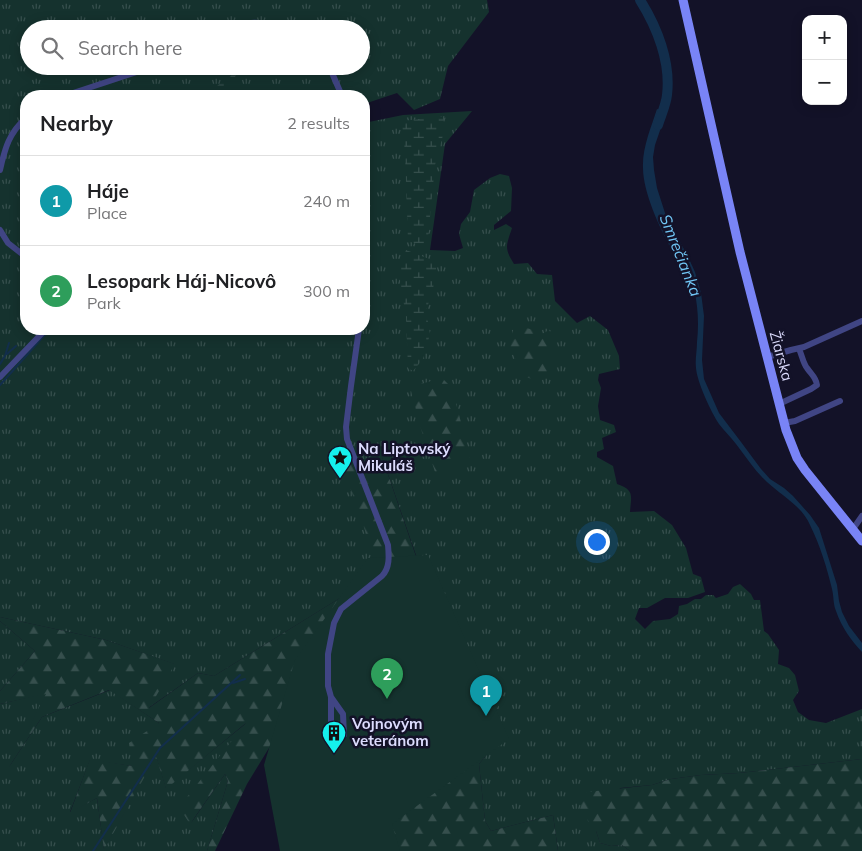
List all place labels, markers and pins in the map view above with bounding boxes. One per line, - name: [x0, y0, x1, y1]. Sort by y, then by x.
- place label: Na Liptovský Mikuláš: [358, 439, 451, 475]
- place icon: Na Liptovský Mikuláš: [327, 445, 353, 479]
- pin: 2: [371, 658, 403, 699]
- pin: 1: [470, 675, 502, 716]
- place label: Vojnovým veteránom: [351, 714, 429, 750]
- building icon: Vojnovým veteránom: [321, 720, 347, 754]

